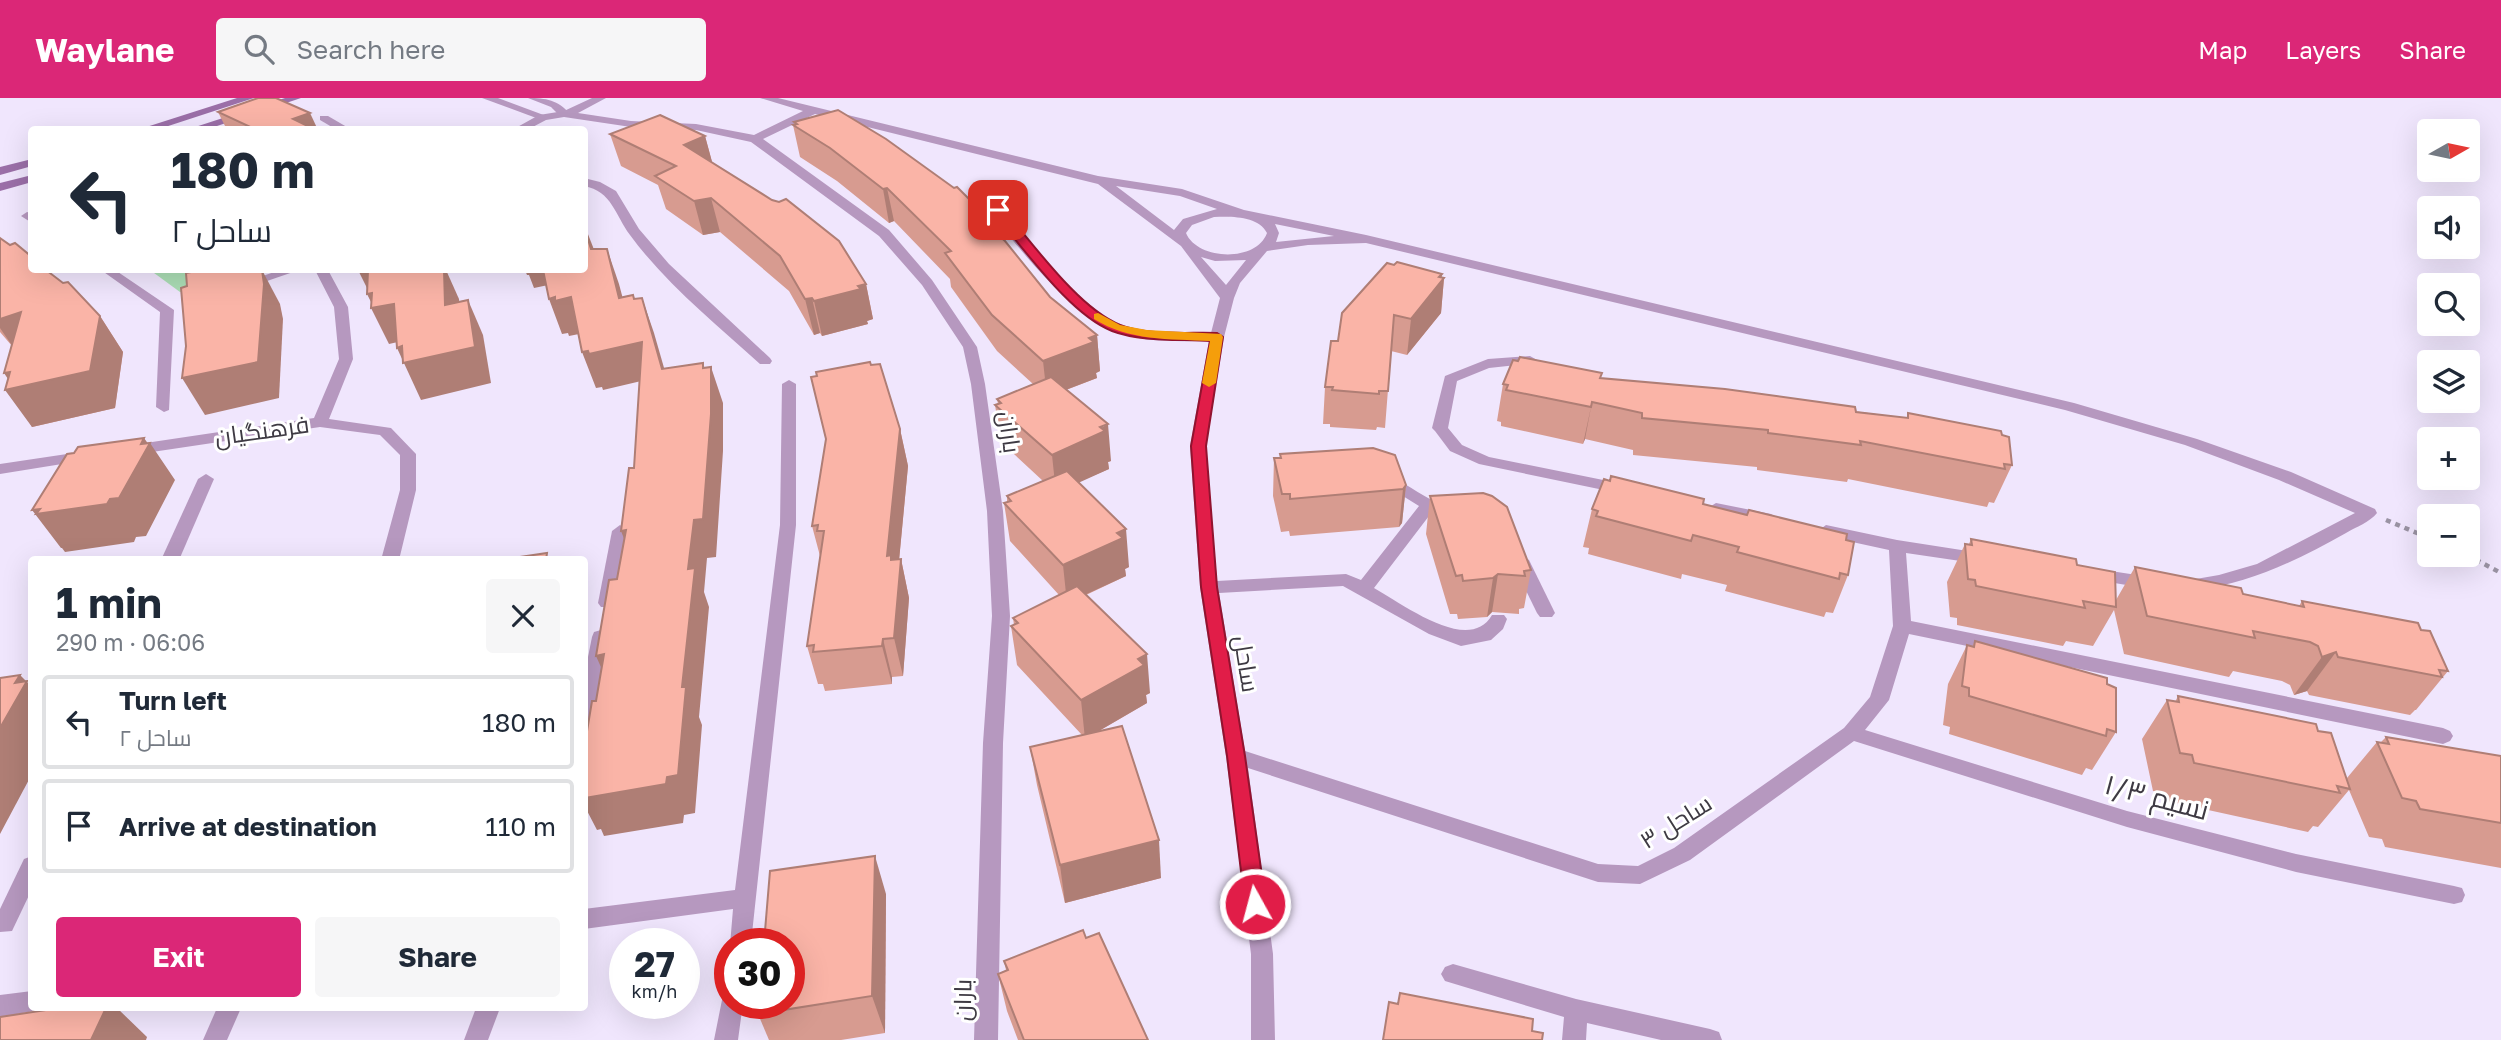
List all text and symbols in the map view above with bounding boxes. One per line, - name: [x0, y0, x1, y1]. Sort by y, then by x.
- search box: [216, 18, 706, 81]
- text: Waylane: [35, 30, 174, 69]
- icon: search: [240, 30, 278, 68]
- text: Search here: [296, 34, 445, 65]
- text: Map: [2198, 35, 2247, 64]
- text: Layers: [2285, 35, 2361, 64]
- text: Share: [2399, 35, 2466, 64]
- north arrow: [2417, 119, 2480, 182]
- map controls: [2417, 119, 2480, 567]
- text: 180 m: [171, 140, 315, 199]
- icon: left: [56, 154, 147, 245]
- pin: [968, 180, 1028, 240]
- icon: arrive: [979, 191, 1017, 229]
- button: sound: [2417, 196, 2480, 259]
- text: ساحل ۲: [171, 211, 272, 249]
- button: search: [2417, 273, 2480, 336]
- button: layers: [2417, 350, 2480, 413]
- street label: فرهنگیان: [213, 409, 311, 451]
- street label: باران: [992, 409, 1028, 455]
- button: +: [2417, 427, 2480, 490]
- button: −: [2417, 504, 2480, 567]
- text: 1 min: [56, 577, 162, 627]
- button: close: [486, 579, 560, 653]
- text: 290 m · 06:06: [56, 628, 205, 656]
- street label: ساحل: [1228, 633, 1266, 694]
- text: Turn left: [119, 685, 227, 716]
- icon: left: [60, 703, 98, 741]
- text: 180 m: [482, 707, 556, 738]
- text: ساحل ۲: [119, 723, 192, 751]
- street label: نسیم ۱/۳: [2100, 767, 2213, 830]
- street label: ساحل ۳: [1634, 787, 1717, 855]
- icon: arrive: [60, 807, 98, 845]
- text: Arrive at destination: [119, 811, 377, 842]
- text: 110 m: [485, 811, 556, 842]
- position arrow: [1218, 867, 1292, 941]
- button: Exit: [56, 917, 301, 997]
- button: Share: [315, 917, 560, 997]
- speed limit sign: 30: [714, 928, 805, 1019]
- text: 27: [634, 943, 675, 985]
- street label: باران: [947, 979, 977, 1021]
- text: km/h: [632, 980, 677, 1002]

